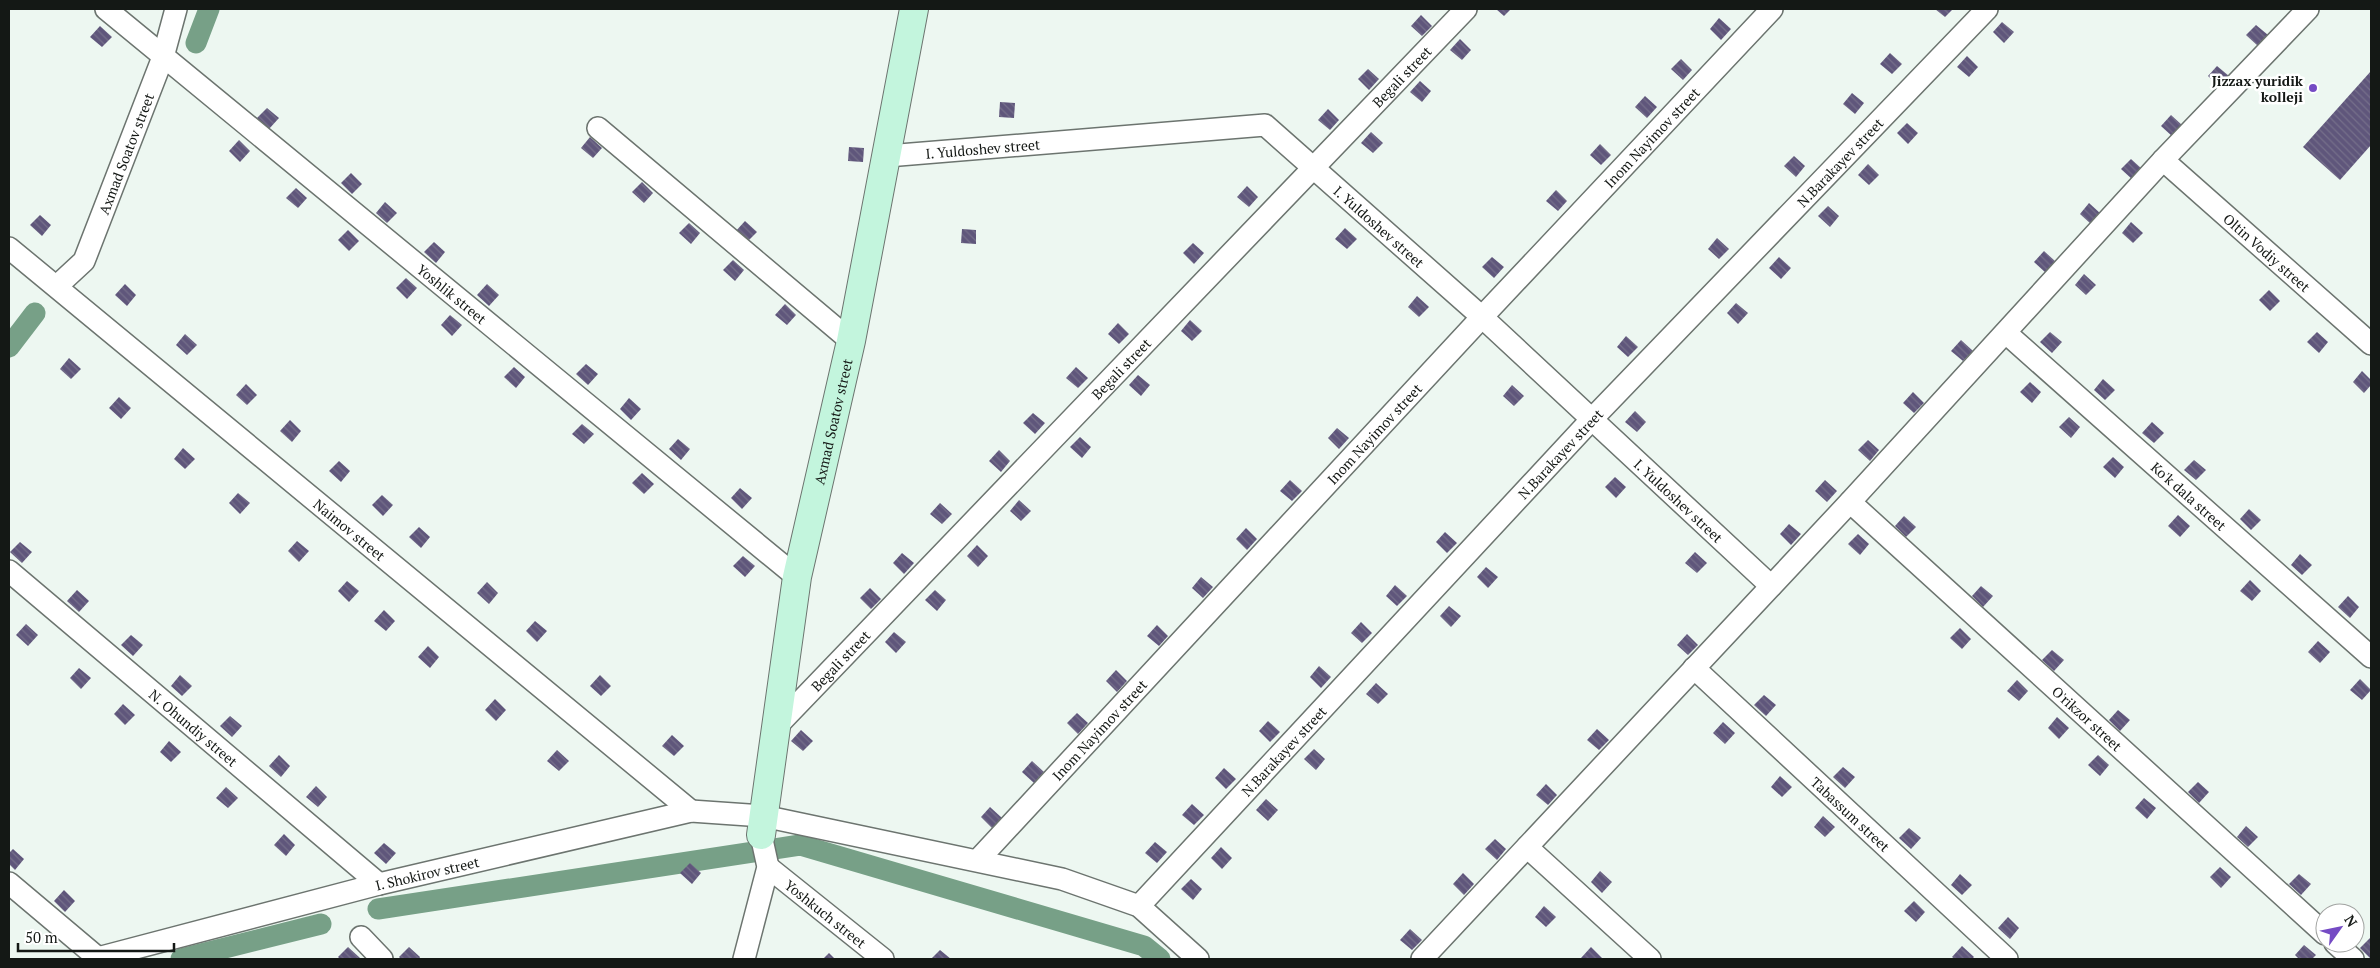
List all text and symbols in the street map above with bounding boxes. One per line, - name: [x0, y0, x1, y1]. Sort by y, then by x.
- street label: Begali street: [1368, 41, 1436, 111]
- place label: Jizzax yuridik kolleji: [2212, 71, 2304, 106]
- street label: Inom Nayimov street: [1600, 82, 1704, 191]
- marker: Jizzax yuridik kolleji: [2307, 82, 2319, 94]
- street label: Axmad Soatov street: [94, 89, 158, 217]
- street label: N.Barakayev street: [1792, 113, 1888, 211]
- street label: I. Yuldoshev street: [925, 134, 1042, 162]
- street label: I. Yuldoshev street: [1330, 181, 1429, 272]
- street label: Oltin Vodiy street: [2220, 209, 2315, 296]
- street label: Yoshlik street: [413, 259, 491, 328]
- street label: Begali street: [1087, 333, 1155, 403]
- street label: Axmad Soatov street: [809, 356, 856, 486]
- street label: Inom Nayimov street: [1322, 378, 1426, 488]
- street label: N.Barakayev street: [1513, 404, 1607, 503]
- street label: I. Yuldoshev street: [1630, 454, 1728, 547]
- street label: Ko'k dala street: [2147, 457, 2232, 535]
- street label: Naimov street: [310, 494, 390, 565]
- street label: Begali street: [806, 625, 875, 695]
- street label: Inom Nayimov street: [1048, 674, 1151, 784]
- street label: O'rikzor street: [2048, 681, 2127, 755]
- street label: N. Ohundiy street: [145, 684, 243, 771]
- street label: N.Barakayev street: [1237, 701, 1331, 800]
- street label: Tabassum street: [1807, 772, 1895, 856]
- street label: I. Shokirov street: [373, 851, 482, 894]
- street label: Yoshkuch street: [781, 875, 871, 952]
- north arrow: [2315, 903, 2365, 953]
- text: N: [2340, 911, 2362, 931]
- scale bar: [18, 920, 174, 952]
- text: 50 m: [25, 927, 58, 947]

